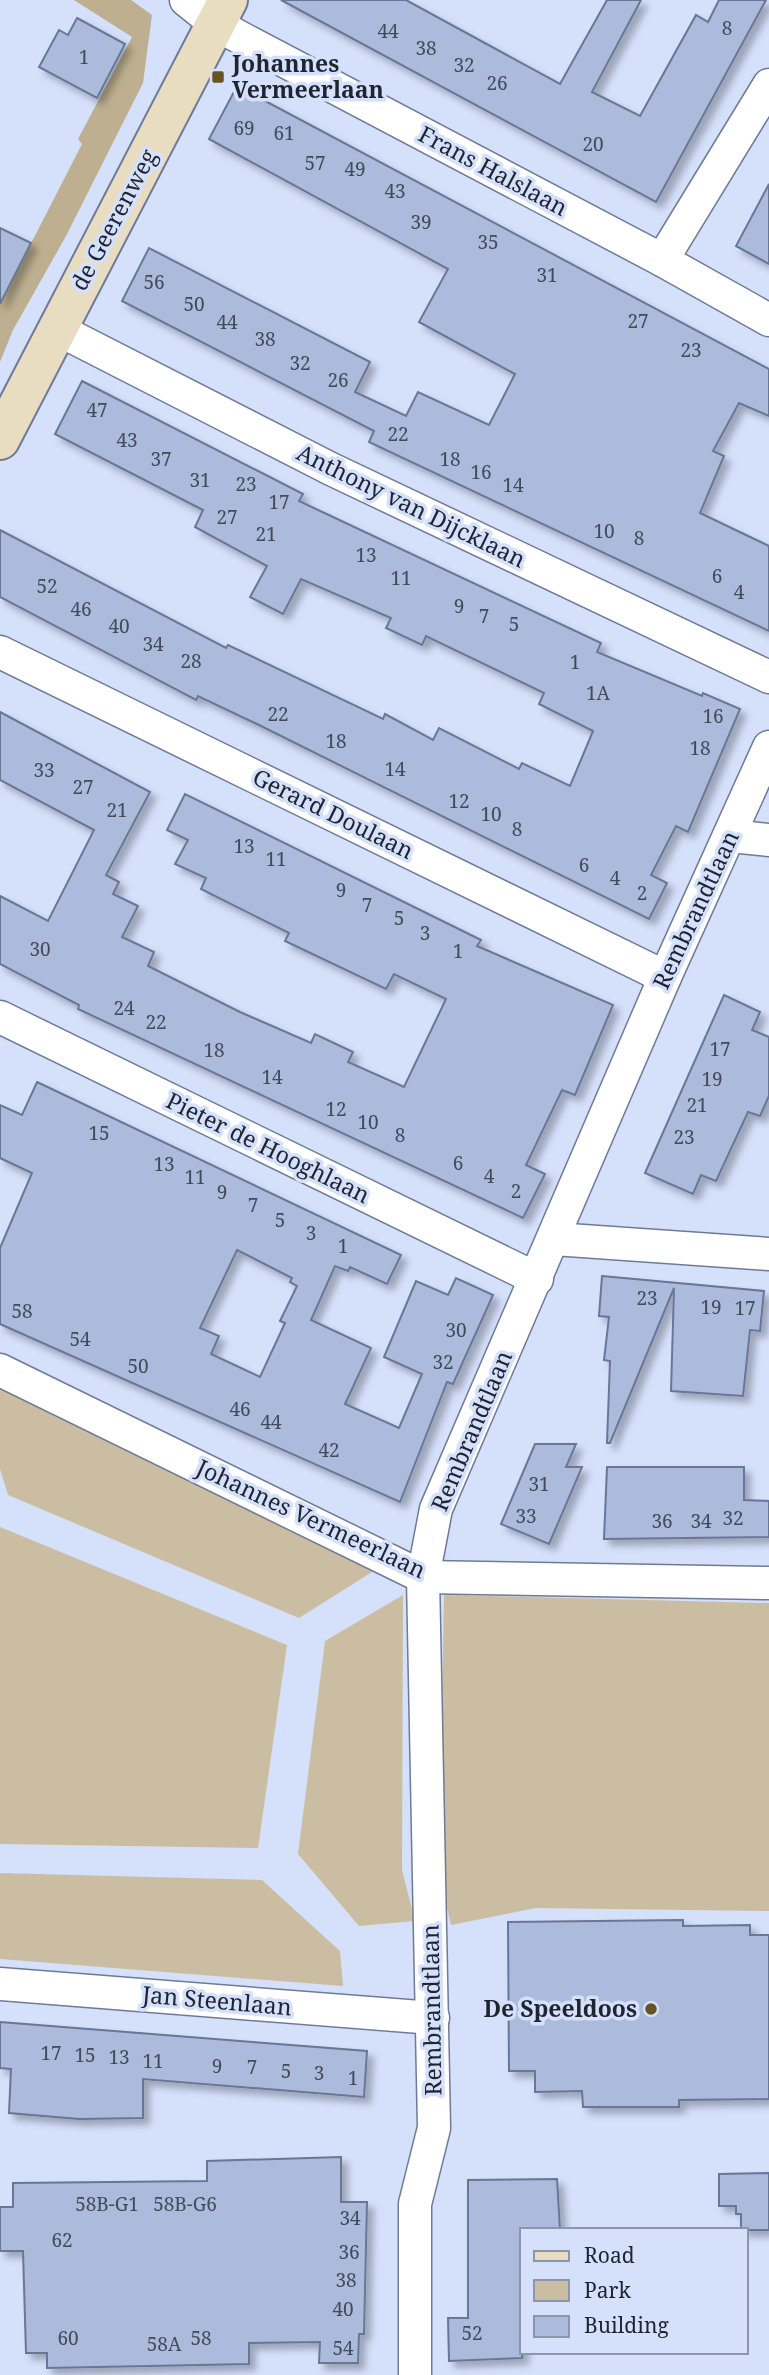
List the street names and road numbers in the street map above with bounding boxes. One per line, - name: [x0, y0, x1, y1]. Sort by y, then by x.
- street label: Frans Halslaan: [413, 117, 574, 223]
- street label: de Geerenweg: [62, 143, 164, 296]
- street label: Anthony van Dijcklaan: [292, 436, 531, 575]
- street label: Gerard Doulaan: [248, 760, 419, 866]
- street label: Rembrandtlaan: [644, 825, 746, 994]
- street label: Pieter de Hooghlaan: [161, 1084, 376, 1210]
- street label: Rembrandtlaan: [423, 1345, 519, 1516]
- street label: Johannes Vermeerlaan: [191, 1450, 431, 1585]
- street label: Rembrandtlaan: [414, 1924, 448, 2096]
- street label: Jan Steenlaan: [140, 1977, 293, 2022]

